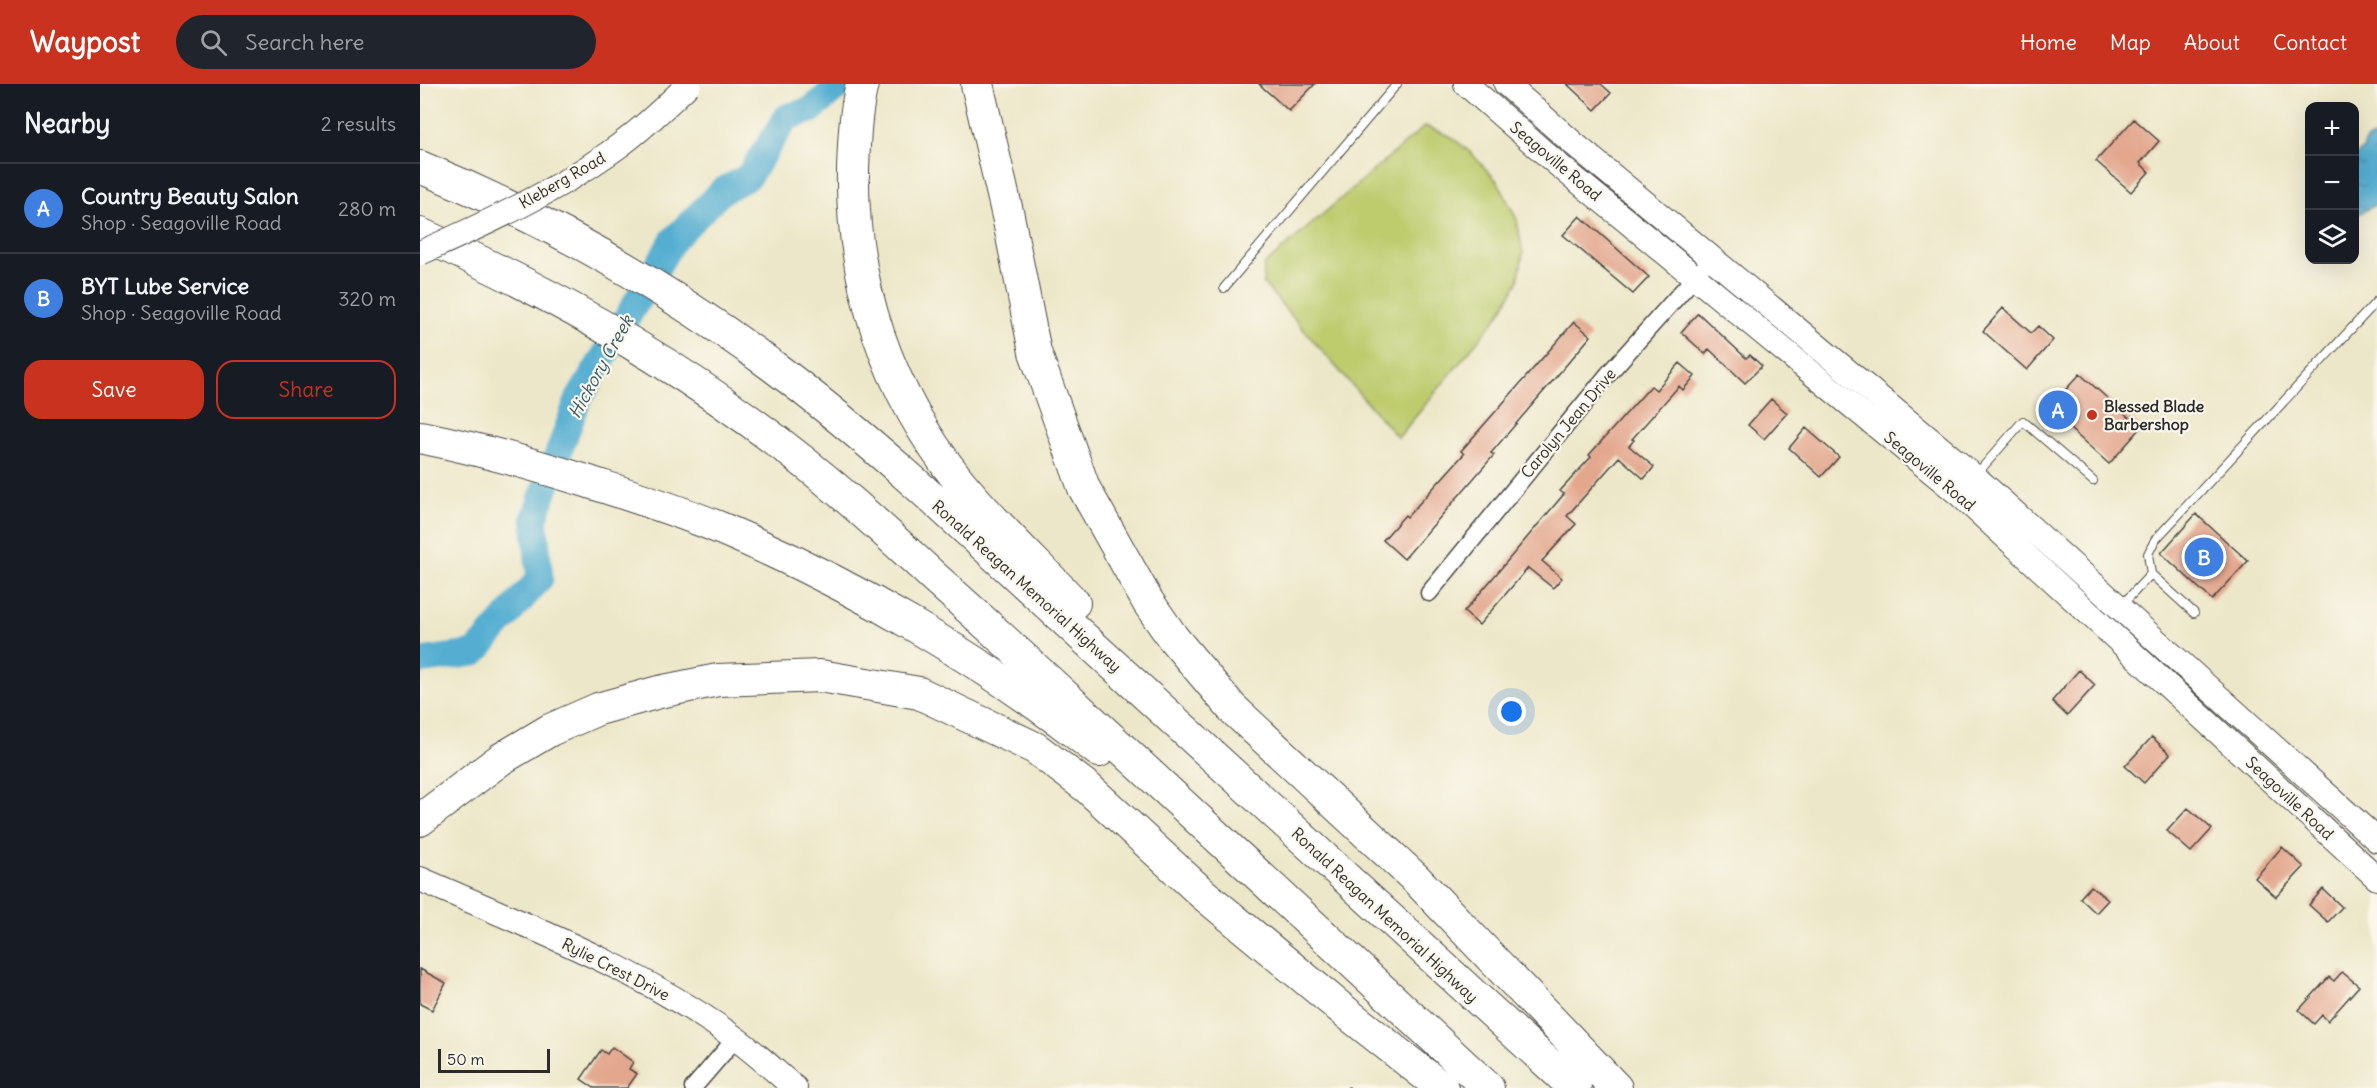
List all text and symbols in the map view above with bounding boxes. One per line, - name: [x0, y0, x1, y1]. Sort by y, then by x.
- search box: [176, 15, 596, 69]
- text: Waypost: [30, 24, 140, 60]
- icon: search: [197, 26, 230, 59]
- text: Search here: [245, 28, 364, 56]
- text: Home: [2020, 29, 2077, 56]
- text: Map: [2110, 29, 2151, 56]
- text: About: [2184, 29, 2240, 56]
- text: Contact: [2273, 29, 2347, 56]
- map controls: [2305, 102, 2359, 264]
- button: +: [2305, 102, 2359, 156]
- text: Nearby: [24, 107, 110, 140]
- text: 2 results: [321, 111, 396, 136]
- street label: Seagoville Road: [1506, 117, 1606, 205]
- street label: Kleberg Road: [515, 147, 609, 213]
- button: −: [2305, 156, 2359, 210]
- text: Country Beauty Salon: [81, 182, 299, 210]
- text: A: [37, 196, 50, 221]
- text: 280 m: [338, 196, 396, 221]
- text: Shop · Seagoville Road: [81, 210, 281, 235]
- button: layers: [2305, 210, 2359, 264]
- text: BYT Lube Service: [81, 272, 249, 300]
- text: B: [37, 286, 50, 311]
- text: 320 m: [338, 286, 396, 311]
- text: Shop · Seagoville Road: [81, 300, 281, 325]
- water label: Hickory Creek: [563, 310, 639, 422]
- button: Save: [24, 360, 204, 419]
- button: Share: [216, 360, 396, 419]
- street label: Carolyn Jean Drive: [1516, 364, 1620, 482]
- pin: A: [2038, 388, 2078, 432]
- place label: Blessed Blade Barbershop: [2104, 396, 2205, 435]
- marker: Blessed Blade Barbershop: [2085, 408, 2099, 422]
- street label: Seagoville Road: [1880, 427, 1980, 515]
- street label: Ronald Reagan Memorial Highway: [928, 496, 1126, 676]
- pin: B: [2184, 534, 2224, 580]
- your location: [1497, 697, 1526, 726]
- street label: Seagoville Road: [2242, 752, 2338, 844]
- street label: Ronald Reagan Memorial Highway: [1288, 823, 1482, 1007]
- street label: Rylie Crest Drive: [559, 933, 673, 1005]
- scale bar: [438, 1046, 550, 1074]
- text: 50 m: [447, 1049, 485, 1069]

